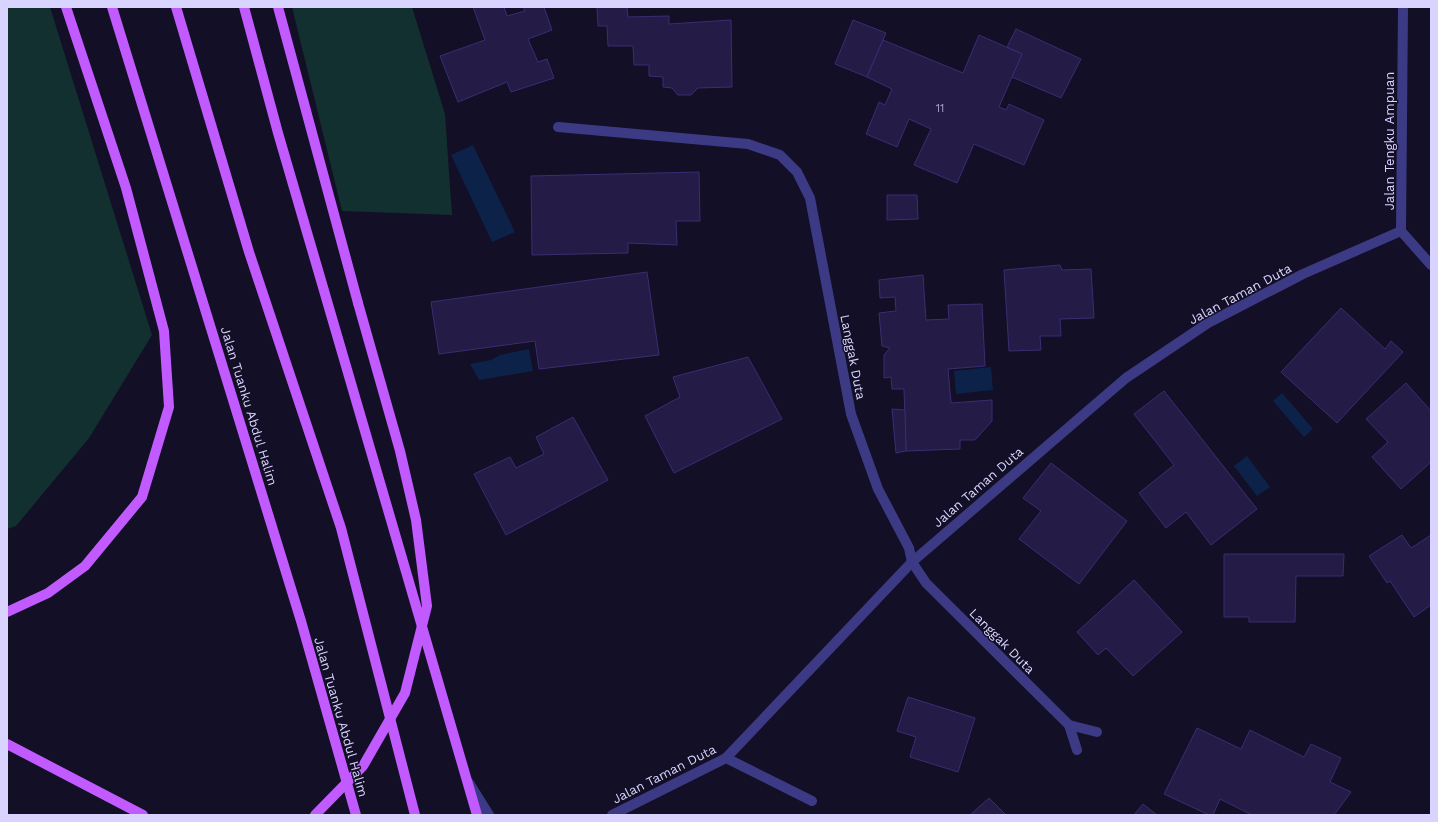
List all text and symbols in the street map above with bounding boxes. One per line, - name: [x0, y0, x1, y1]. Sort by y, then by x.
- street label: Jalan Tengku Ampuan: [1382, 72, 1397, 210]
- house number: 11: [936, 102, 944, 115]
- street label: Jalan Taman Duta: [1186, 260, 1295, 327]
- street label: Langgak Duta: [837, 313, 869, 401]
- street label: Jalan Tuanku Abdul Halim: [218, 325, 280, 487]
- street label: Jalan Taman Duta: [930, 443, 1027, 530]
- street label: Langgak Duta: [966, 605, 1038, 677]
- street label: Jalan Tuanku Abdul Halim: [311, 636, 371, 798]
- street label: Jalan Taman Duta: [610, 741, 719, 807]

